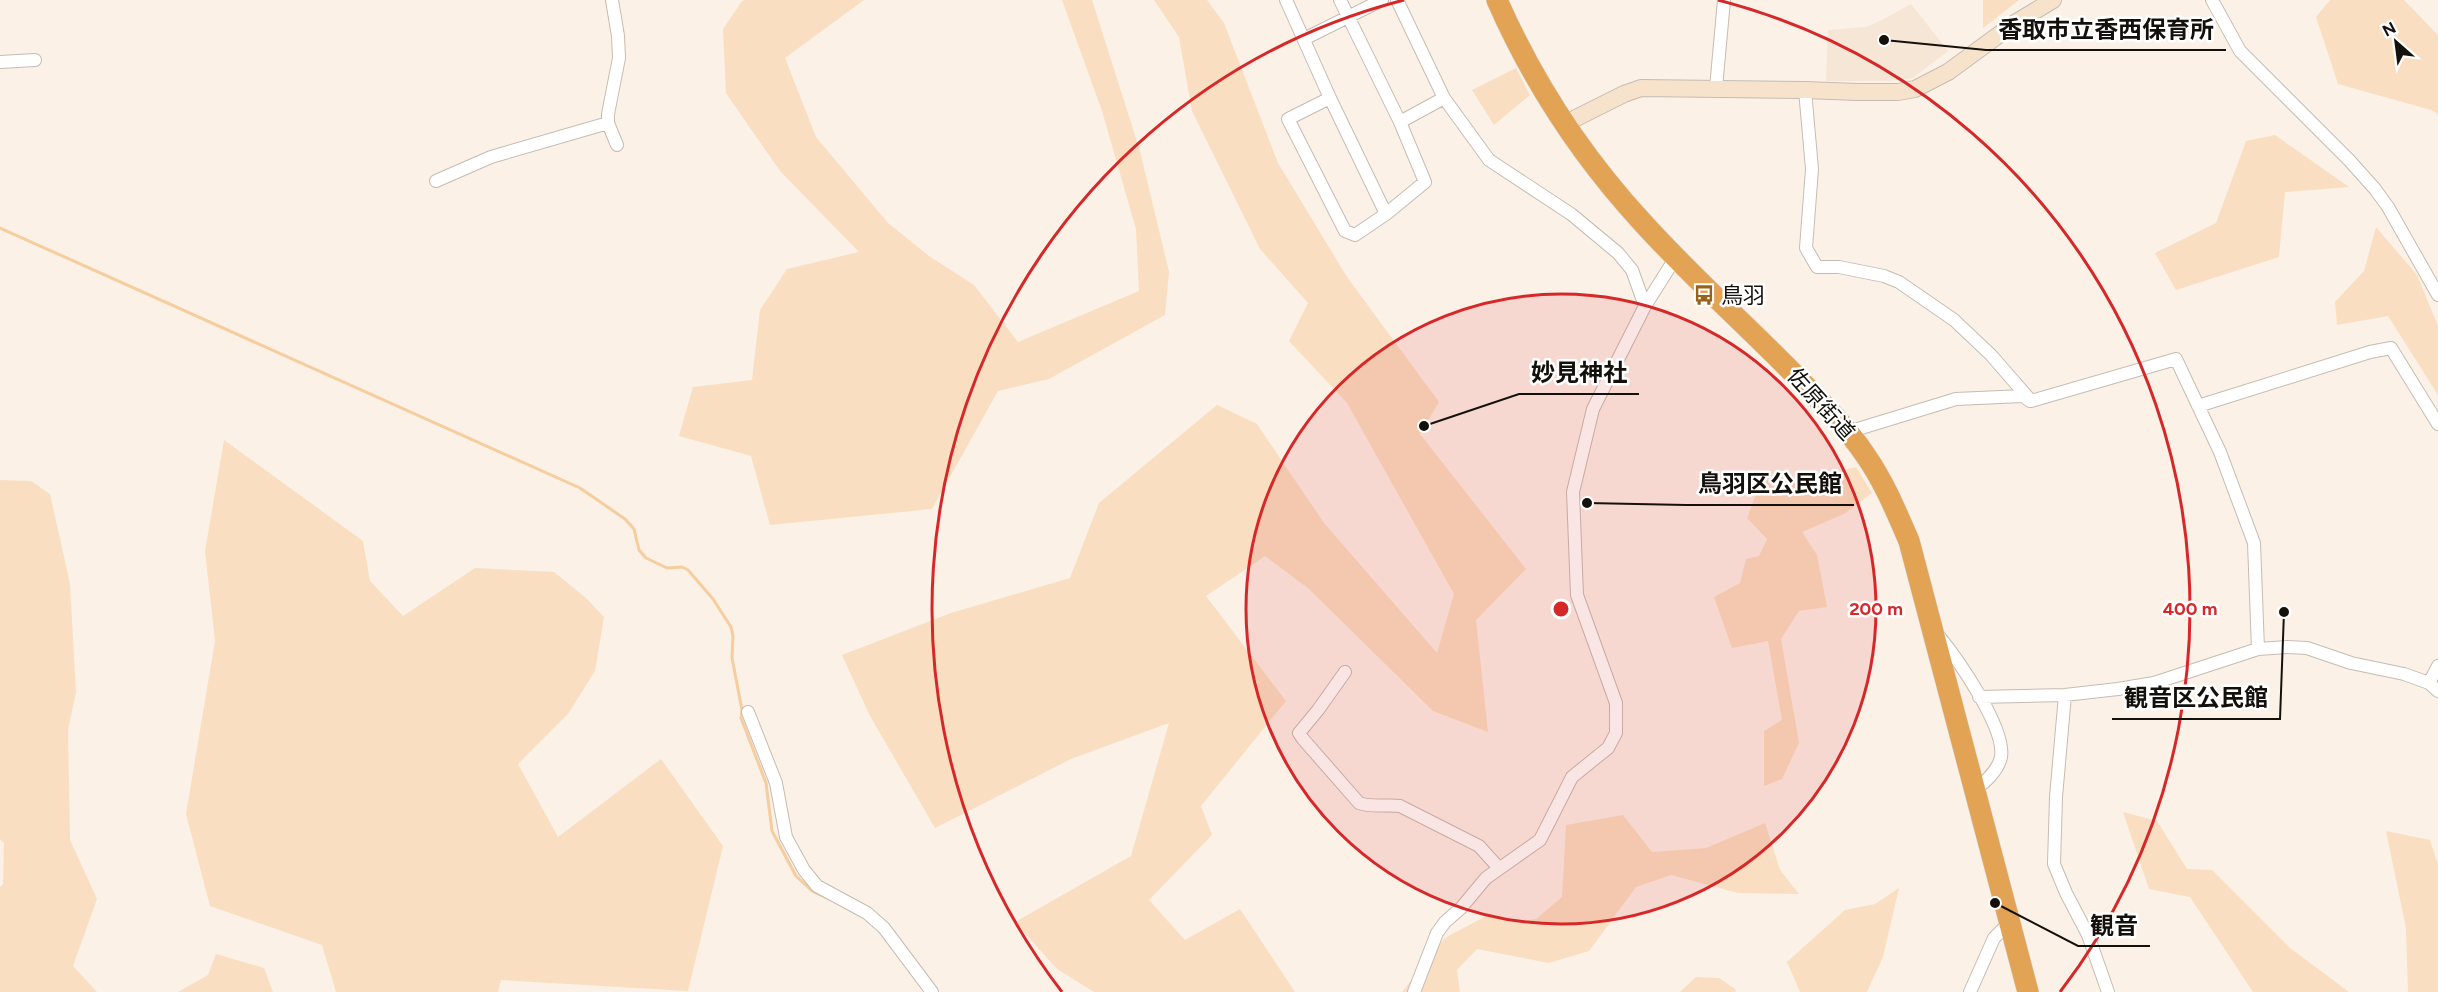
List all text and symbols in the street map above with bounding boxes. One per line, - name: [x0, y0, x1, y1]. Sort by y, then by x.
- callout: 香取市立香西保育所: [1986, 8, 2226, 50]
- north arrow: [2366, 12, 2426, 72]
- text: 香取市立香西保育所: [1998, 15, 2214, 44]
- text: N: [2379, 18, 2399, 40]
- place label: 鳥羽: [1721, 282, 1765, 309]
- bus stop icon: 鳥羽: [1692, 283, 1716, 307]
- callout: 妙見神社: [1519, 352, 1639, 394]
- text: 妙見神社: [1531, 358, 1627, 387]
- street label: 佐原街道: [1782, 362, 1860, 446]
- callout: 鳥羽区公民館: [1686, 463, 1854, 505]
- text: 鳥羽区公民館: [1698, 469, 1842, 498]
- text: 200 m: [1849, 598, 1903, 620]
- text: 400 m: [2163, 598, 2217, 620]
- centre of rings: [1551, 599, 1571, 619]
- callout: 観音区公民館: [2112, 677, 2280, 719]
- text: 観音区公民館: [2124, 683, 2268, 712]
- callout: 観音: [2078, 904, 2150, 946]
- text: 観音: [2090, 911, 2138, 940]

